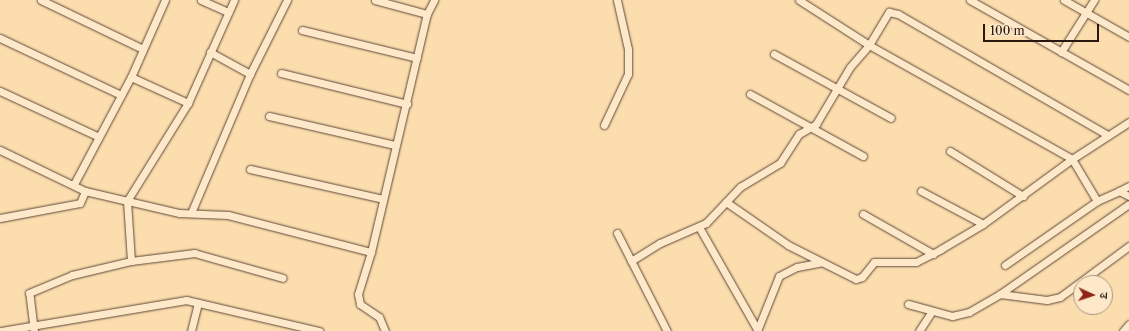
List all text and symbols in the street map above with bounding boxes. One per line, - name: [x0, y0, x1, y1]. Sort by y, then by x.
- scale bar: [985, 16, 1101, 42]
- text: 100 m: [990, 23, 1025, 38]
- north arrow: [1073, 275, 1113, 315]
- text: उ: [1097, 292, 1111, 299]

